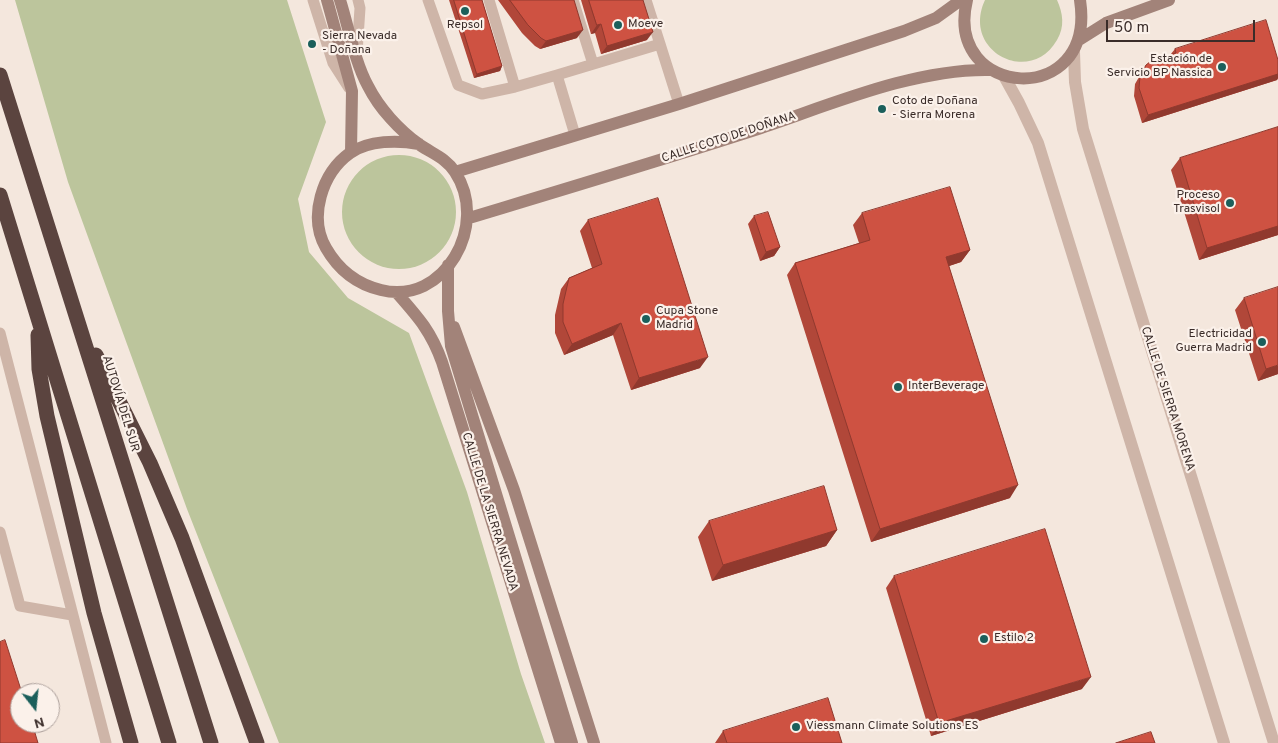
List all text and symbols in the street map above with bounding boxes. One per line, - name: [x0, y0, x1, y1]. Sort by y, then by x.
- marker: Repsol: [459, 5, 471, 17]
- scale bar: [1108, 10, 1257, 42]
- place label: Moeve: [628, 18, 663, 32]
- place label: Repsol: [447, 19, 483, 33]
- marker: Moeve: [612, 19, 624, 31]
- text: 50 m: [1114, 19, 1149, 38]
- place label: Sierra Nevada - Doñana: [322, 30, 397, 58]
- marker: Sierra Nevada - Doñana: [306, 38, 318, 50]
- place label: Estación de Servicio BP Nassica: [1107, 53, 1212, 81]
- marker: Estación de Servicio BP Nassica: [1216, 61, 1228, 73]
- place label: Coto de Doñana - Sierra Morena: [892, 95, 978, 123]
- marker: Coto de Doñana - Sierra Morena: [876, 103, 888, 115]
- street label: CALLE COTO DE DOÑANA: [660, 109, 798, 167]
- place label: Proceso Trasvisol: [1173, 189, 1220, 217]
- marker: Proceso Trasvisol: [1224, 197, 1236, 209]
- place label: Cupa Stone Madrid: [656, 305, 718, 333]
- marker: Cupa Stone Madrid: [640, 313, 652, 325]
- street label: CALLE DE SIERRA MORENA: [1137, 325, 1197, 473]
- place label: Electricidad Guerra Madrid: [1175, 328, 1252, 356]
- marker: Electricidad Guerra Madrid: [1256, 336, 1268, 348]
- street label: AUTOVÍA DEL SUR: [98, 354, 142, 454]
- place label: InterBeverage: [908, 380, 985, 394]
- marker: InterBeverage: [892, 381, 904, 393]
- street label: CALLE DE LA SIERRA NEVADA: [458, 431, 520, 593]
- place label: Estilo 2: [994, 632, 1034, 646]
- marker: Estilo 2: [978, 633, 990, 645]
- north arrow: [10, 683, 60, 733]
- text: N: [32, 712, 46, 731]
- place label: Viessmann Climate Solutions ES: [806, 720, 979, 734]
- marker: Viessmann Climate Solutions ES: [790, 721, 802, 733]

